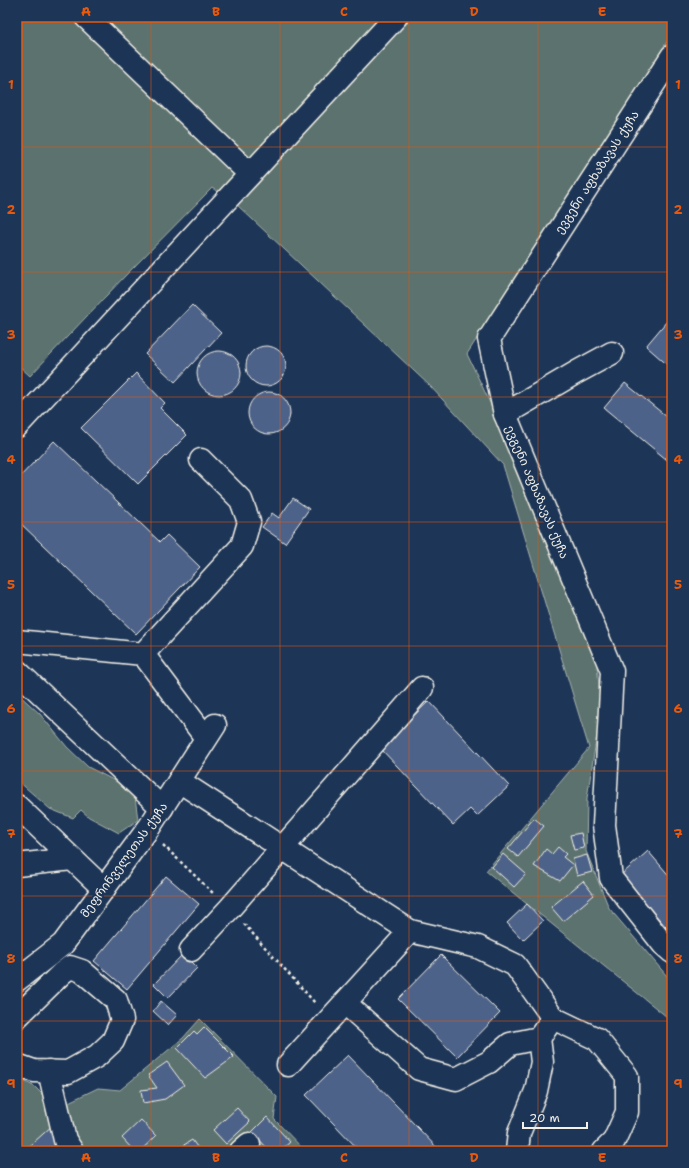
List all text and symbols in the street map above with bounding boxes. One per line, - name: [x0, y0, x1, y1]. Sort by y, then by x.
- text: A: [81, 3, 91, 20]
- text: B: [212, 3, 220, 20]
- text: C: [340, 3, 348, 20]
- text: D: [469, 3, 479, 20]
- text: E: [598, 3, 607, 20]
- text: 1: [8, 76, 14, 93]
- text: 1: [675, 76, 681, 93]
- street label: ევგენი აფხაზავას ქუჩა: [551, 107, 643, 237]
- text: 2: [6, 201, 16, 218]
- text: 2: [673, 201, 683, 218]
- text: 3: [6, 326, 16, 343]
- text: 3: [673, 326, 683, 343]
- street label: ევგენი აფხაზავას ქუჩა: [502, 423, 572, 561]
- text: 4: [6, 451, 16, 468]
- text: 4: [673, 451, 683, 468]
- text: 5: [7, 576, 15, 593]
- text: 5: [674, 576, 682, 593]
- text: 6: [6, 700, 16, 717]
- text: 6: [673, 700, 683, 717]
- street label: მეფრინველეთას ქუჩა: [77, 799, 171, 921]
- text: 7: [6, 825, 16, 842]
- text: 7: [673, 825, 683, 842]
- text: 8: [6, 950, 16, 967]
- text: 8: [673, 950, 683, 967]
- text: 9: [6, 1075, 16, 1092]
- text: 9: [673, 1075, 683, 1092]
- scale bar: [523, 1104, 587, 1130]
- text: 20 m: [529, 1110, 560, 1126]
- text: A: [81, 1149, 91, 1166]
- text: B: [212, 1149, 220, 1166]
- text: C: [340, 1149, 348, 1166]
- text: D: [469, 1149, 479, 1166]
- text: E: [598, 1149, 607, 1166]

